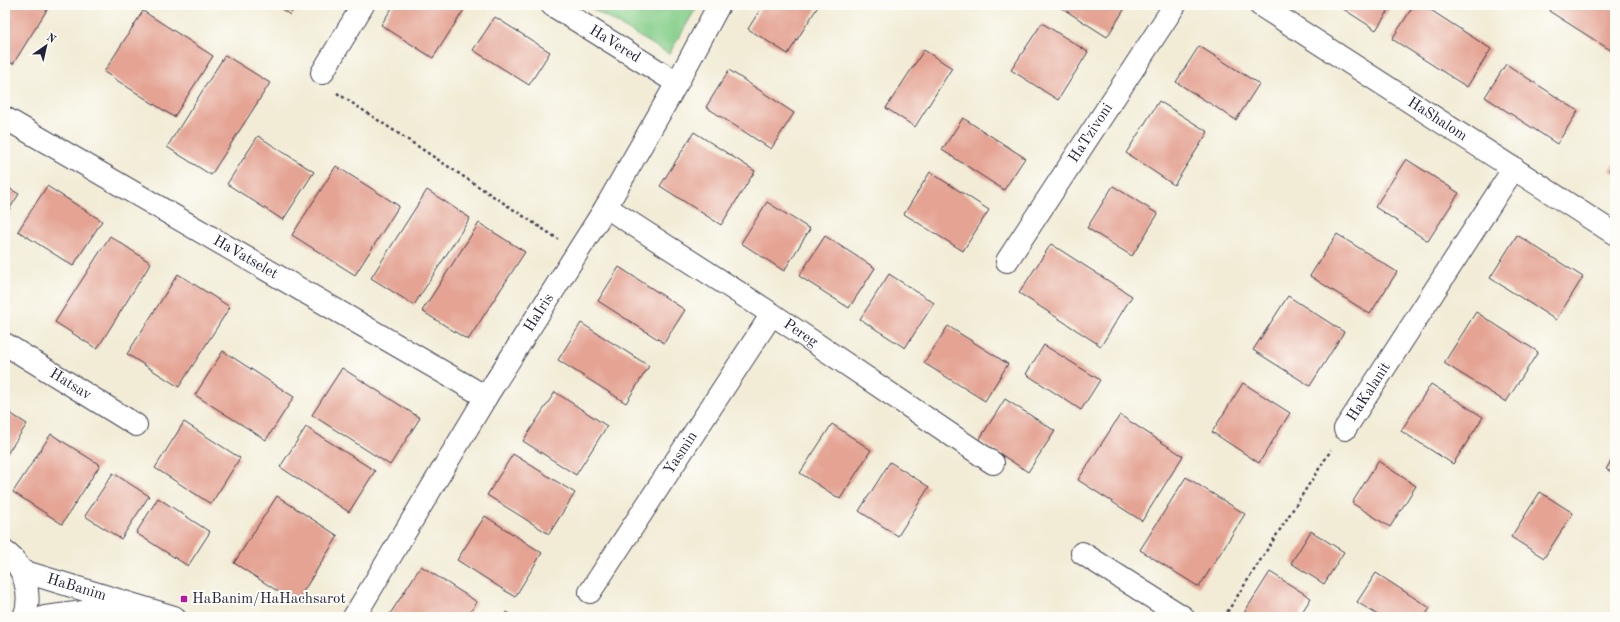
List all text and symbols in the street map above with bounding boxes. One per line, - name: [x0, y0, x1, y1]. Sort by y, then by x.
- street label: HaVered: [587, 23, 643, 66]
- north arrow: [26, 26, 66, 66]
- text: N: [44, 32, 58, 46]
- street label: HaShalom: [1405, 95, 1470, 144]
- street label: HaTzivoni: [1066, 101, 1116, 165]
- street label: HaVatselet: [211, 233, 280, 282]
- street label: HaIris: [522, 291, 557, 335]
- street label: Pereg: [781, 317, 820, 350]
- street label: HaKalanit: [1344, 360, 1393, 424]
- street label: Hatsav: [47, 366, 94, 403]
- street label: Yasmin: [662, 429, 700, 477]
- street label: HaBanim: [45, 571, 108, 604]
- place label: HaBanim/HaHachsarot: [192, 592, 346, 607]
- marker: HaBanim/HaHachsarot: [179, 594, 189, 604]

